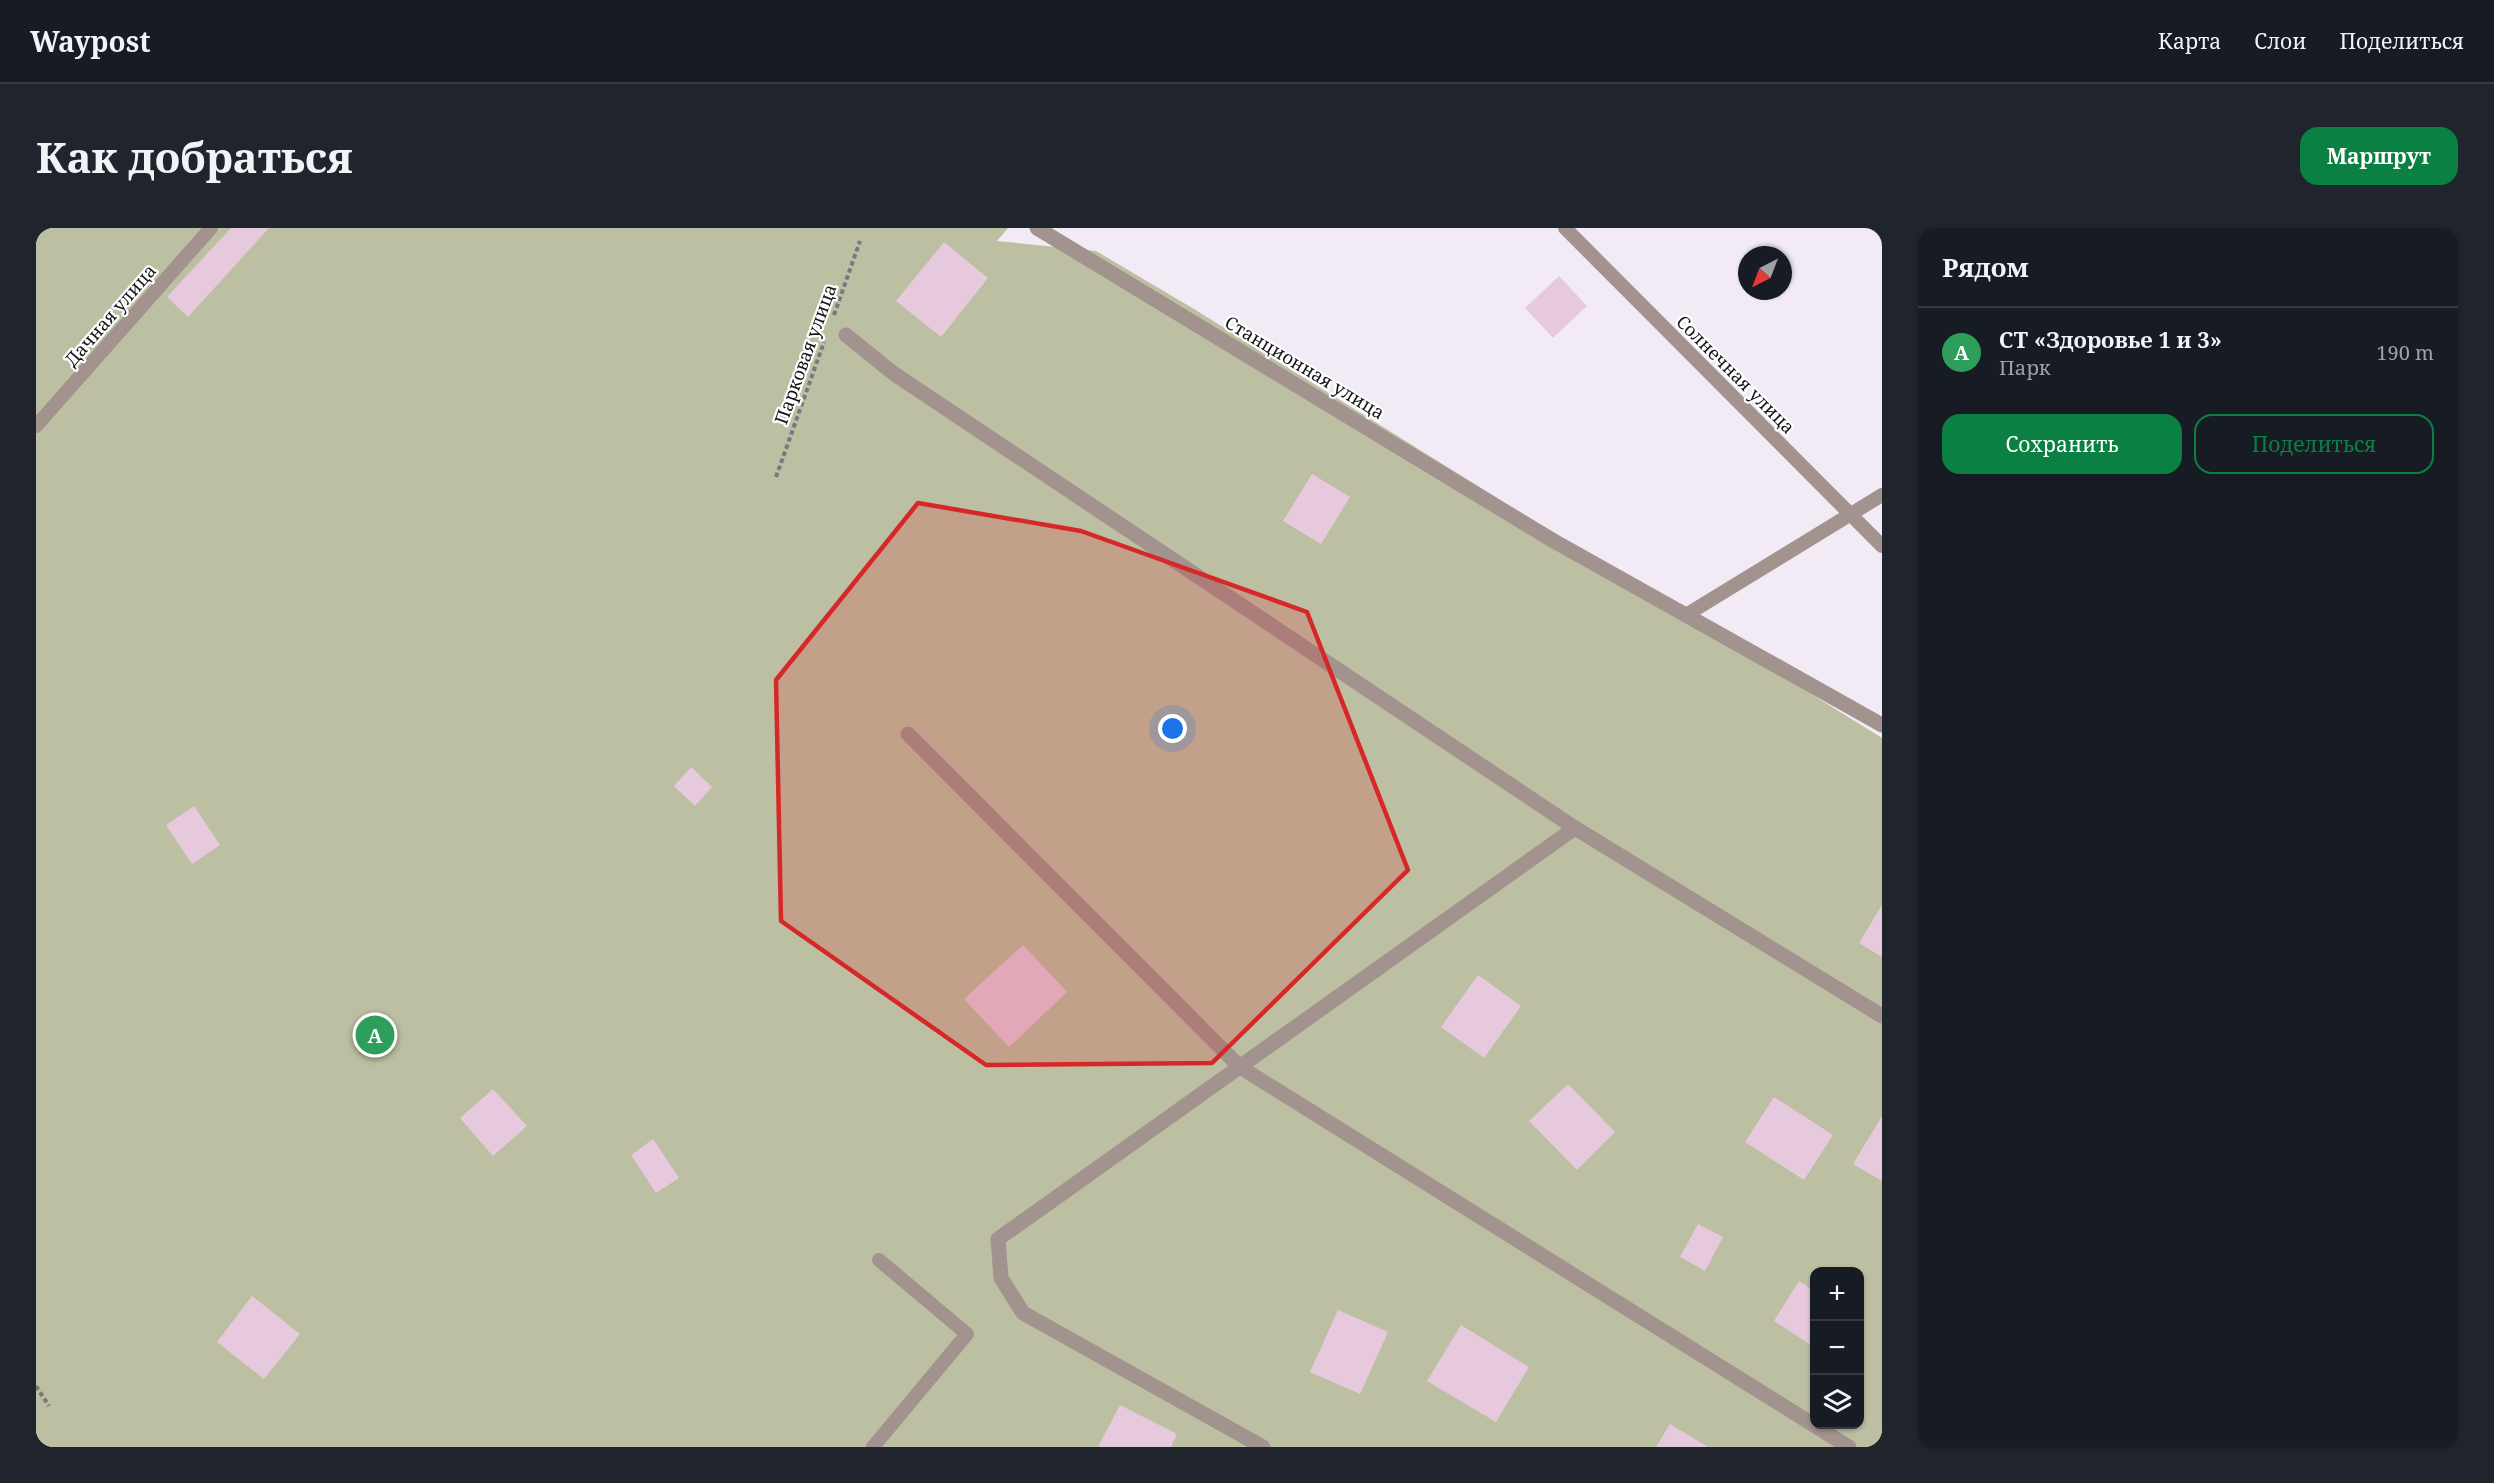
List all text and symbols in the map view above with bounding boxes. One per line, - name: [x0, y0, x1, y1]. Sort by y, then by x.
- text: Waypost: [30, 22, 151, 60]
- text: Карта: [2158, 27, 2221, 55]
- text: Слои: [2254, 27, 2306, 55]
- text: Поделиться: [2339, 27, 2464, 55]
- button: Маршрут: [2300, 127, 2458, 185]
- text: Как добраться: [36, 128, 353, 185]
- north arrow: [1738, 246, 1792, 300]
- text: Рядом: [1942, 249, 2029, 285]
- street label: Дачная улица: [59, 259, 161, 371]
- street label: Парковая улица: [768, 281, 842, 427]
- street label: Станционная улица: [1221, 310, 1389, 424]
- street label: Солнечная улица: [1672, 310, 1800, 438]
- text: СТ «Здоровье 1 и 3»: [1999, 324, 2222, 354]
- text: A: [1954, 339, 1969, 366]
- text: 190 m: [2376, 339, 2434, 366]
- text: Парк: [1999, 354, 2051, 381]
- button: Сохранить: [1942, 414, 2182, 474]
- button: Поделиться: [2194, 414, 2434, 474]
- your location: [1158, 714, 1187, 743]
- pin: A: [356, 1012, 394, 1058]
- map controls: [1810, 1267, 1864, 1429]
- button: +: [1810, 1267, 1864, 1321]
- button: −: [1810, 1321, 1864, 1375]
- button: layers: [1810, 1375, 1864, 1429]

